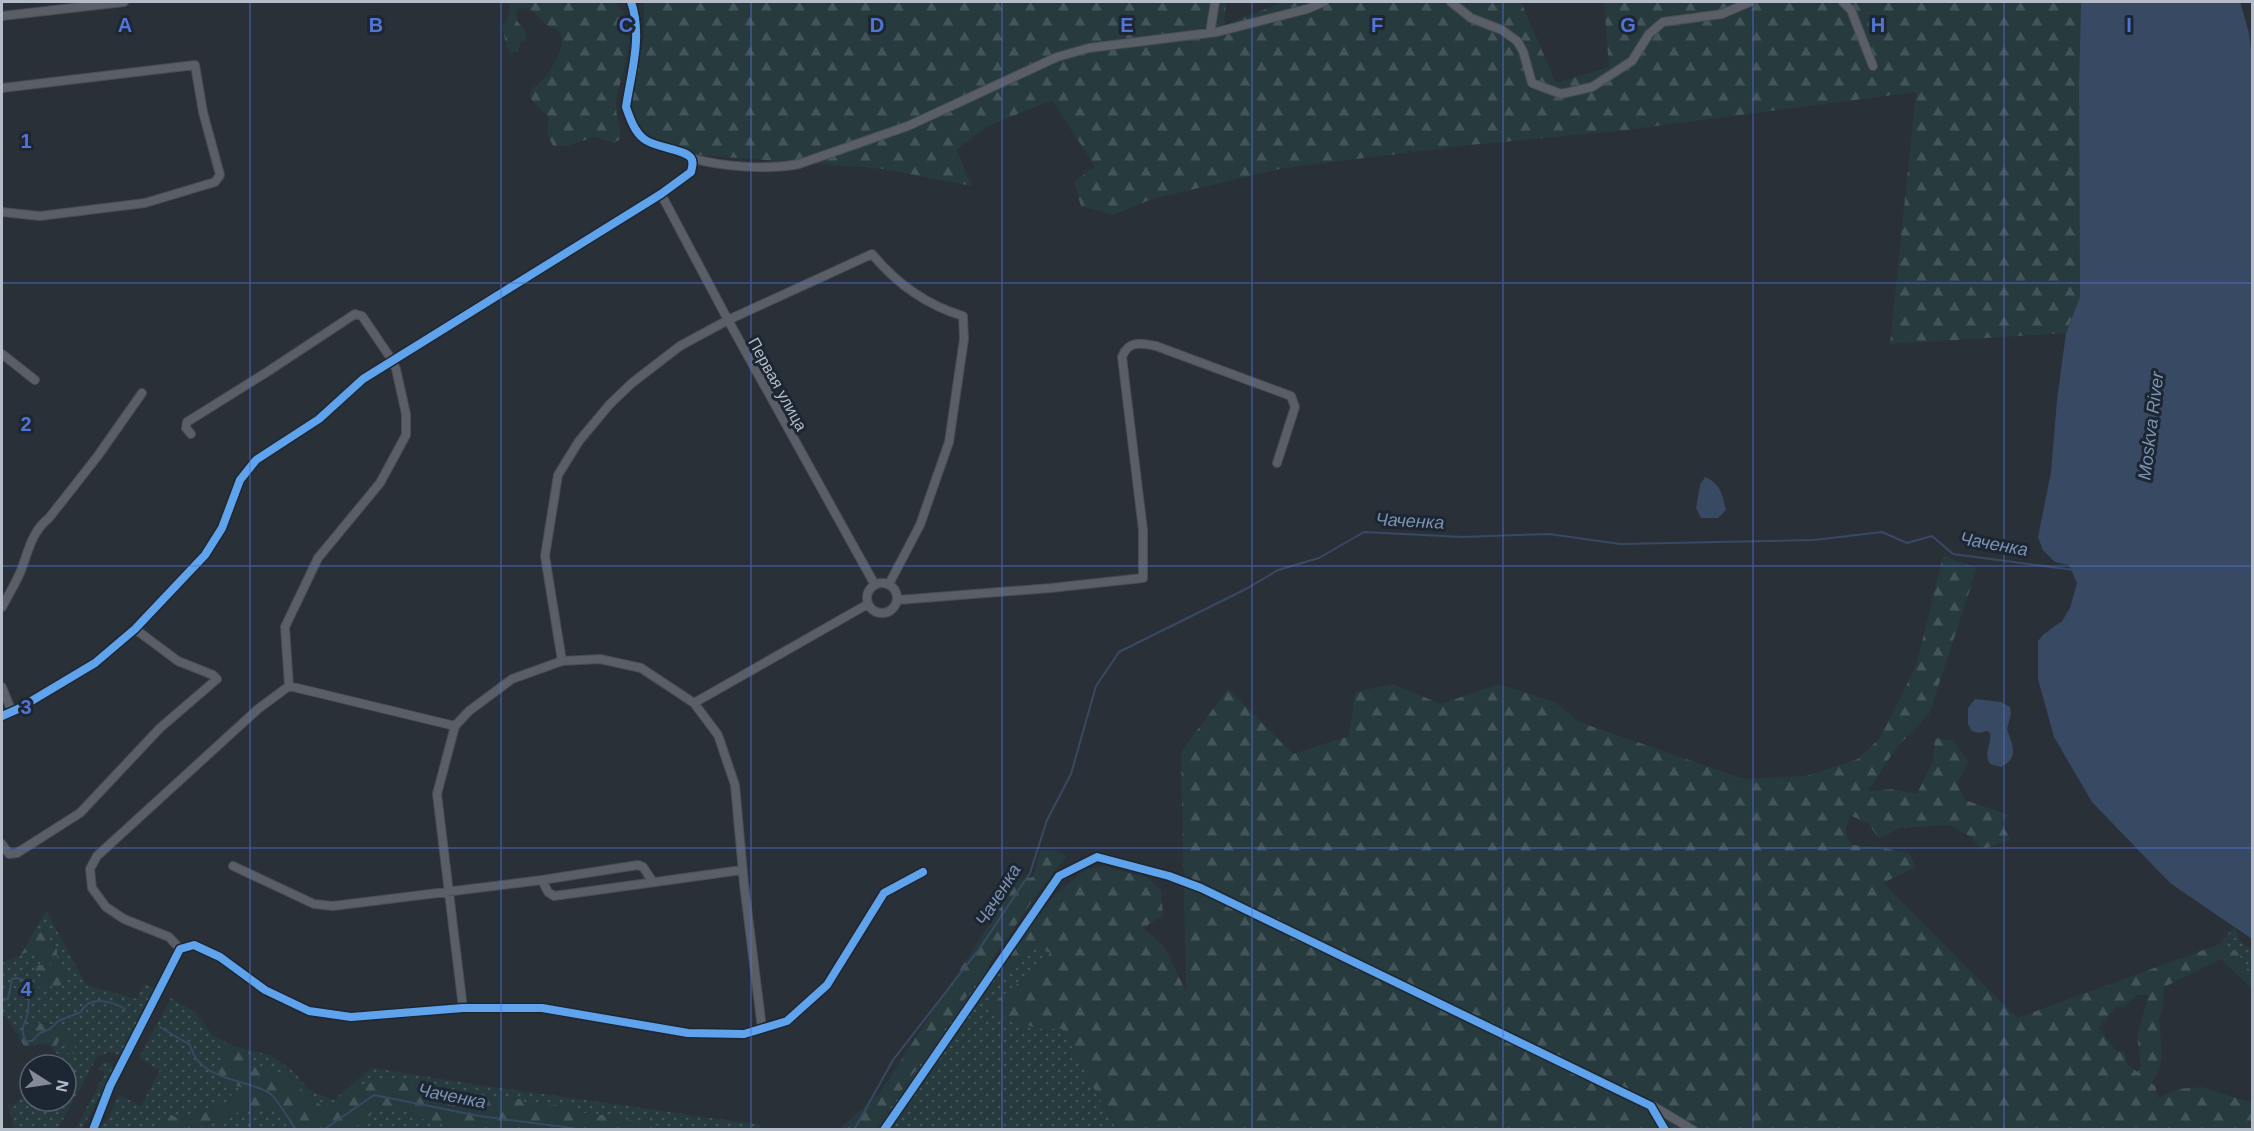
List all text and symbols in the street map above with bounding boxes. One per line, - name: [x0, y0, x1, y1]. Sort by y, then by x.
- text: A: [118, 14, 132, 36]
- text: B: [369, 14, 383, 36]
- text: C: [619, 14, 633, 36]
- text: D: [870, 14, 884, 36]
- text: E: [1120, 14, 1134, 36]
- text: F: [1371, 14, 1383, 36]
- text: G: [1620, 14, 1636, 36]
- text: H: [1871, 14, 1885, 36]
- text: I: [2126, 14, 2132, 36]
- text: 1: [20, 130, 32, 152]
- street label: Первая улица: [745, 335, 810, 434]
- water label: Moskva River: [2134, 370, 2168, 481]
- text: 2: [20, 413, 32, 435]
- water label: Чаченка: [1375, 509, 1445, 533]
- water label: Чаченка: [1958, 528, 2030, 560]
- text: 3: [20, 696, 32, 718]
- water label: Чаченка: [971, 861, 1025, 929]
- text: 4: [20, 978, 32, 1000]
- north arrow: [18, 1053, 78, 1113]
- text: N: [53, 1079, 72, 1093]
- water label: Чаченка: [416, 1080, 488, 1112]

